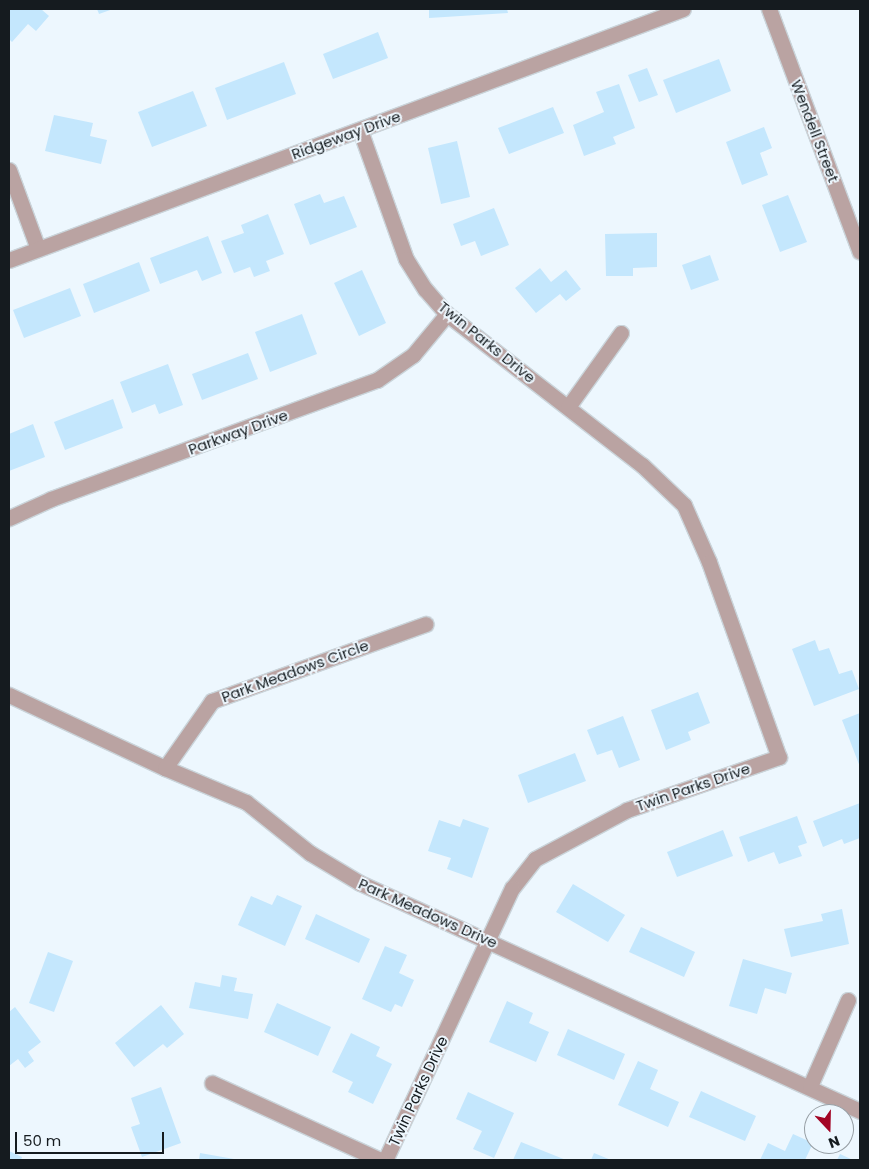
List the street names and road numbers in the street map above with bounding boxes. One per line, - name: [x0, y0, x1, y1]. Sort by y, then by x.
- street label: Wendell Street: [787, 77, 843, 185]
- street label: Ridgeway Drive: [289, 107, 403, 163]
- street label: Twin Parks Drive: [435, 297, 539, 387]
- street label: Parkway Drive: [186, 406, 290, 458]
- street label: Park Meadows Circle: [219, 636, 371, 706]
- street label: Twin Parks Drive: [634, 759, 752, 815]
- street label: Park Meadows Drive: [356, 874, 500, 952]
- street label: Twin Parks Drive: [385, 1033, 451, 1149]

